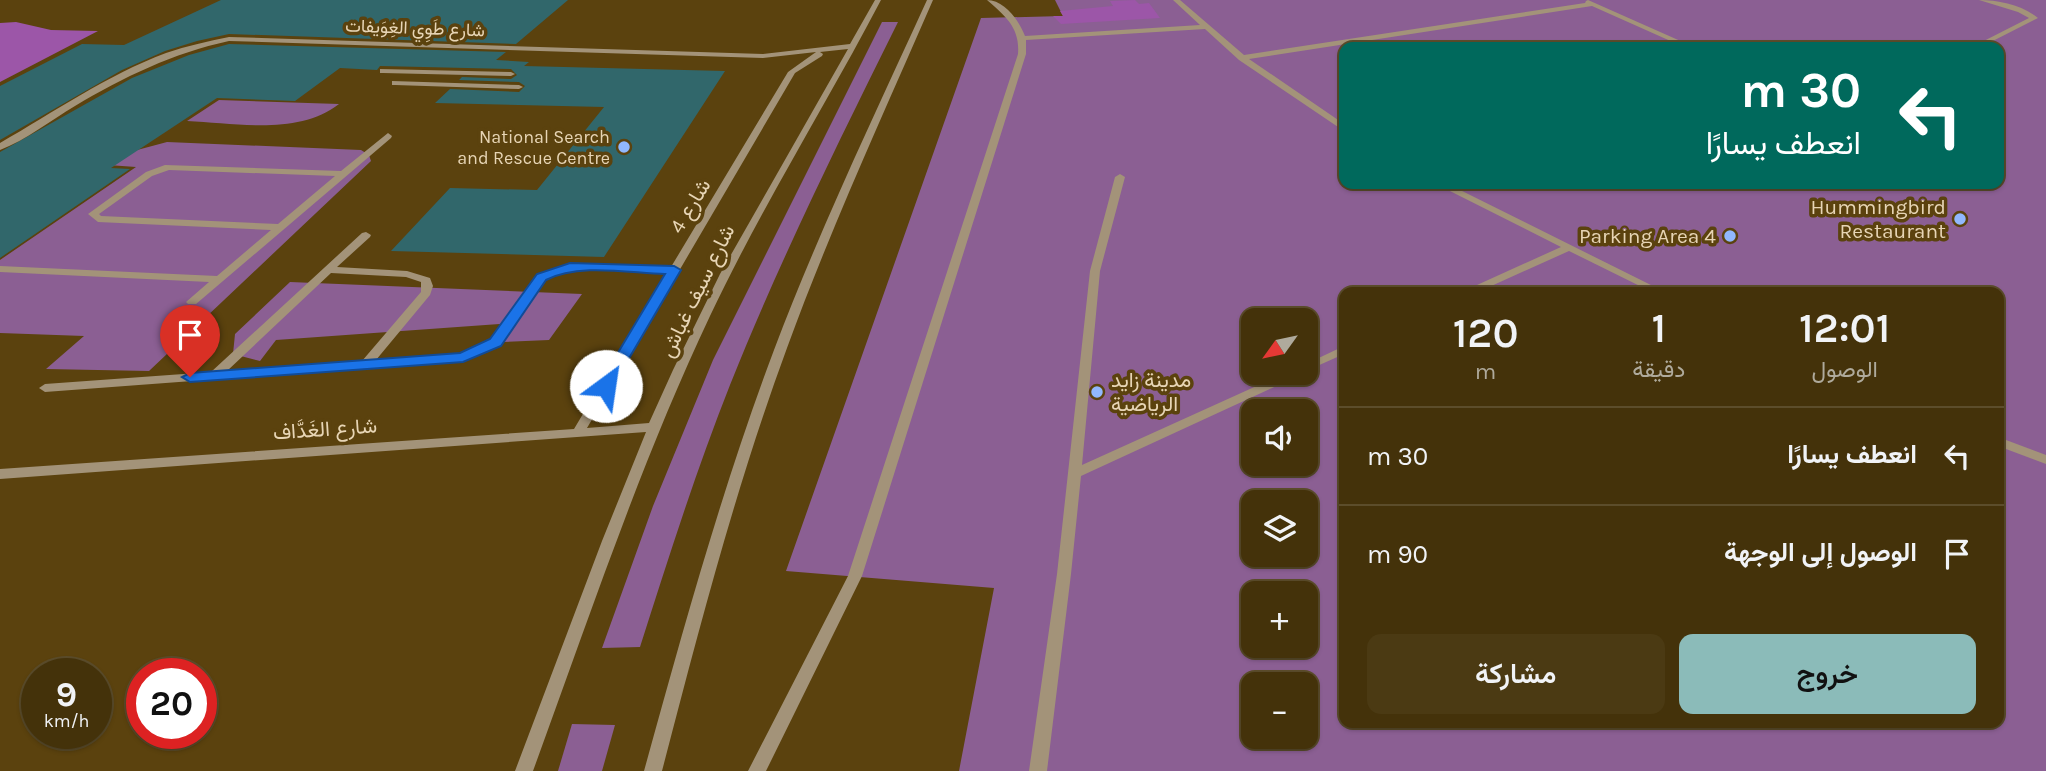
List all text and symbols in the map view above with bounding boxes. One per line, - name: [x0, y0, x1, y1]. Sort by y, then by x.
- street label: شارع طَوِي الغِوَيفات: [345, 15, 485, 45]
- text: 30 m: [1741, 62, 1861, 119]
- icon: left: [1885, 70, 1976, 161]
- text: انعطف يسارًا: [1706, 125, 1861, 162]
- place label: National Search and Rescue Centre: [457, 126, 610, 169]
- marker: National Search and Rescue Centre: [616, 139, 632, 155]
- street label: شارع 4: [665, 175, 717, 238]
- place label: Hummingbird Restaurant: [1810, 195, 1946, 243]
- marker: Hummingbird Restaurant: [1952, 211, 1968, 227]
- street label: شارع سيف غباش: [655, 221, 741, 362]
- place label: Parking Area 4: [1579, 224, 1716, 248]
- marker: Parking Area 4: [1722, 228, 1738, 244]
- text: 1: [1651, 303, 1666, 353]
- text: 12:01: [1799, 303, 1890, 353]
- pin: [160, 305, 220, 377]
- north arrow: [1241, 308, 1318, 385]
- map controls: [1241, 308, 1318, 749]
- text: 120: [1453, 308, 1519, 358]
- icon: arrive: [171, 316, 209, 354]
- position arrow: [569, 349, 643, 423]
- text: دقيقة: [1632, 356, 1685, 383]
- text: الوصول: [1811, 356, 1878, 383]
- text: m: [1475, 358, 1496, 385]
- place label: مدينة زايد الرياضية: [1111, 368, 1191, 417]
- marker: مدينة زايد الرياضية: [1089, 384, 1105, 400]
- button: sound: [1241, 399, 1318, 476]
- street label: شارع الغَدَّاف: [272, 413, 378, 447]
- icon: left: [1938, 437, 1976, 475]
- text: انعطف يسارًا: [1787, 439, 1917, 470]
- text: 30 m: [1367, 441, 1428, 472]
- button: layers: [1241, 490, 1318, 567]
- icon: arrive: [1938, 535, 1976, 573]
- text: الوصول إلى الوجهة: [1724, 537, 1917, 568]
- text: 90 m: [1367, 539, 1428, 570]
- button: +: [1241, 581, 1318, 658]
- button: مشاركة: [1367, 634, 1665, 714]
- button: خروج: [1679, 634, 1976, 714]
- speed limit sign: 20: [126, 658, 217, 749]
- button: −: [1241, 672, 1318, 749]
- text: 9: [56, 674, 77, 715]
- text: km/h: [44, 710, 89, 732]

